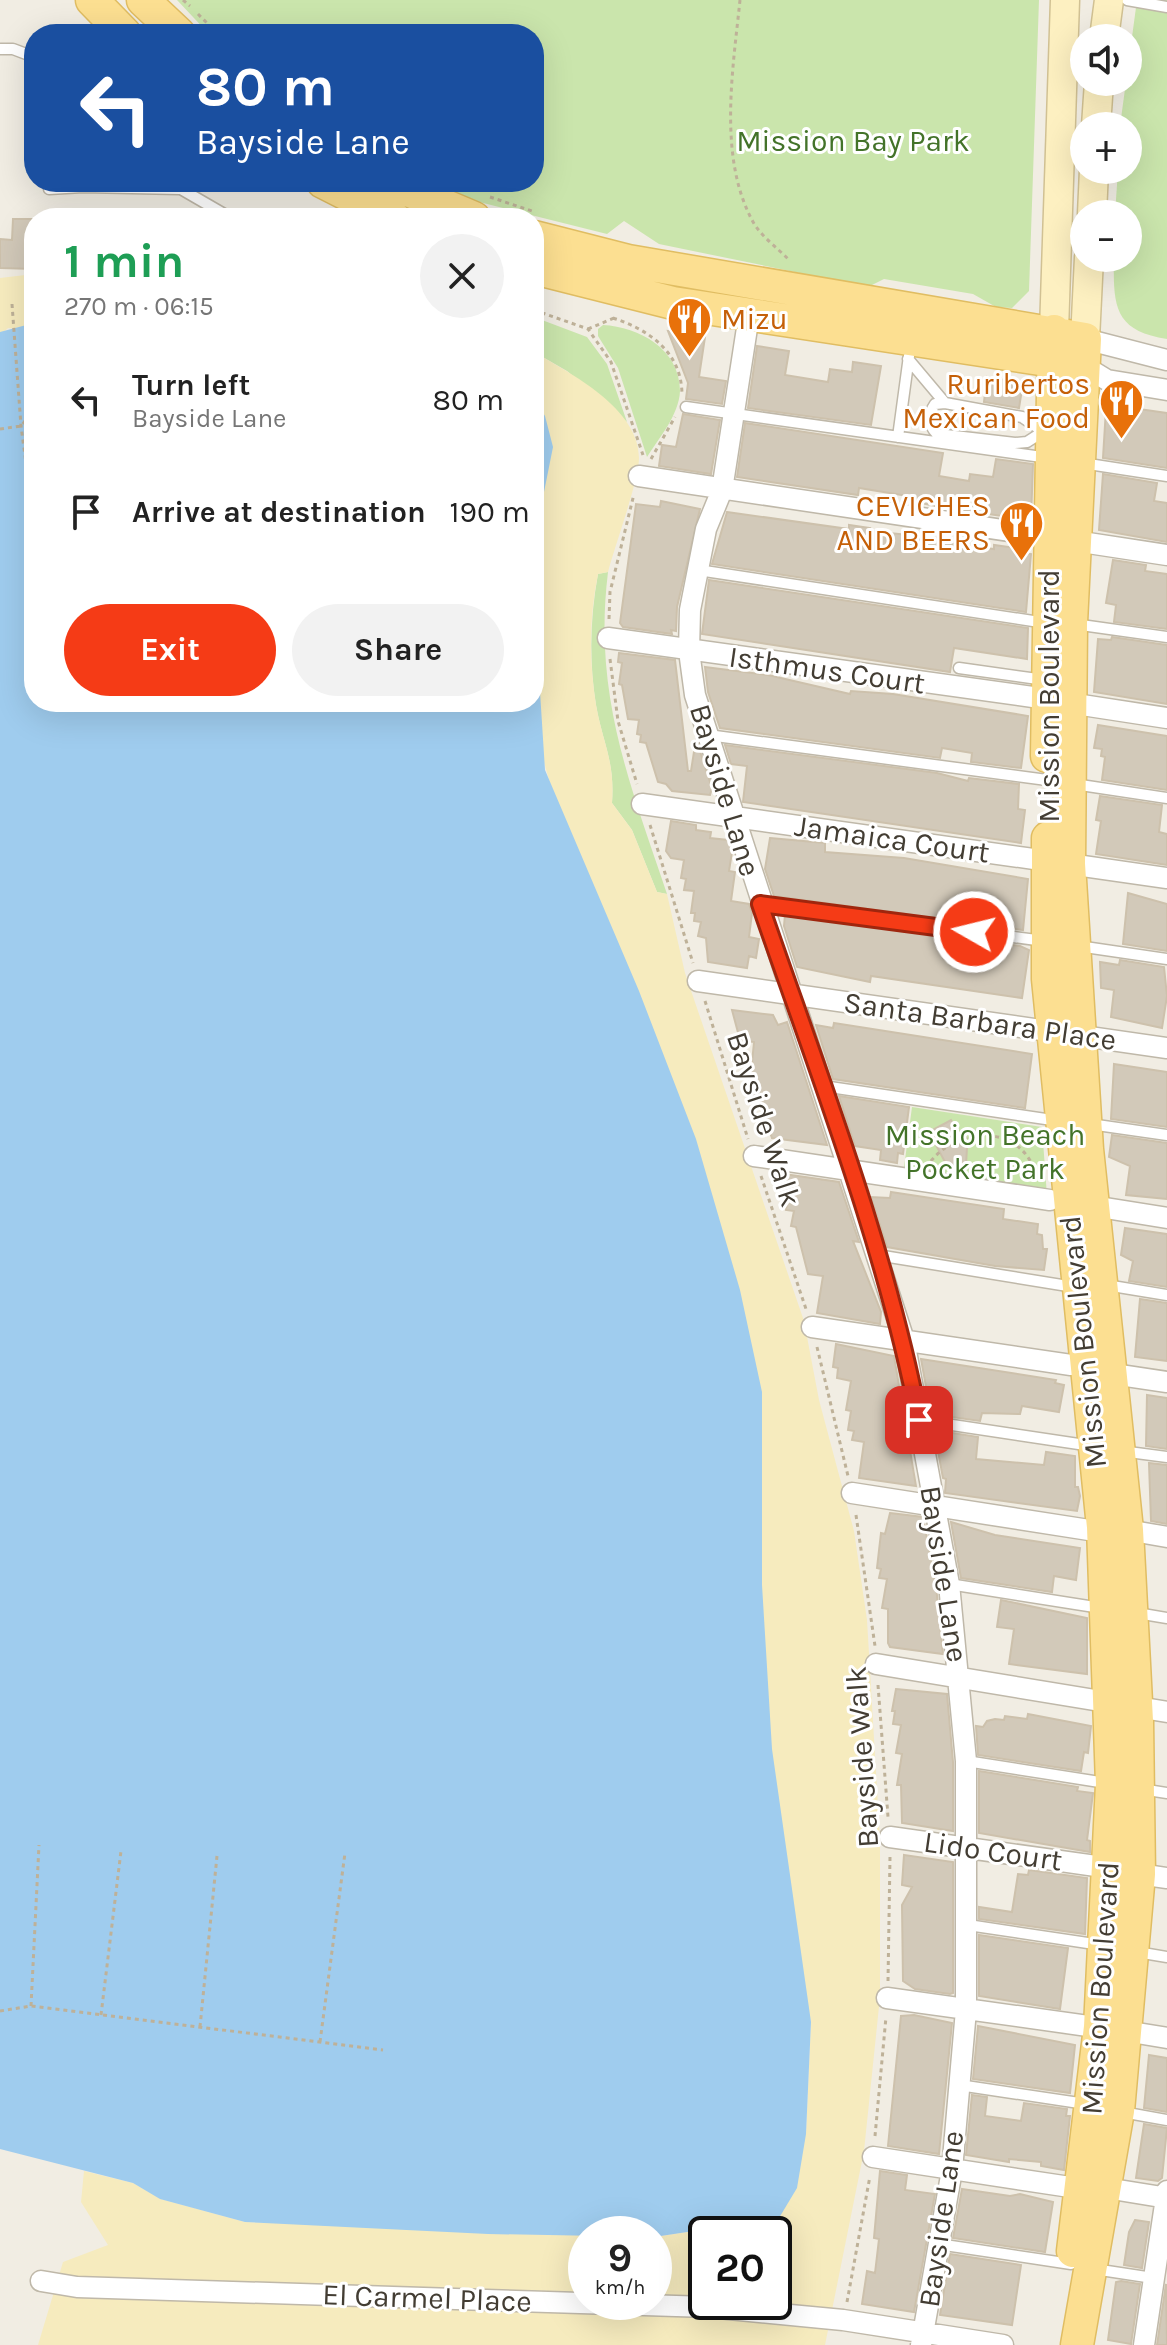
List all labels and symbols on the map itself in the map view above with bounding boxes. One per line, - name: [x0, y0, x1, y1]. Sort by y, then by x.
- park label: Mission Bay Park: [736, 123, 970, 159]
- restaurant icon: Mizu: [666, 295, 714, 358]
- place label: Mizu: [721, 301, 788, 337]
- place label: Ruribertos Mexican Food: [902, 366, 1090, 436]
- restaurant icon: Ruribertos Mexican Food: [1097, 377, 1145, 440]
- place label: CEVICHES AND BEERS: [836, 488, 990, 558]
- restaurant icon: CEVICHES AND BEERS: [997, 499, 1045, 562]
- street label: Mission Boulevard: [1031, 569, 1067, 823]
- street label: Isthmus Court: [727, 638, 927, 702]
- street label: Bayside Lane: [682, 700, 768, 880]
- street label: Jamaica Court: [792, 808, 992, 870]
- position arrow: [932, 890, 1016, 974]
- street label: Santa Barbara Place: [841, 984, 1119, 1058]
- street label: Bayside Walk: [719, 1027, 809, 1211]
- park label: Mission Beach Pocket Park: [885, 1117, 1085, 1187]
- street label: Mission Boulevard: [1052, 1214, 1114, 1470]
- pin: [885, 1386, 953, 1454]
- street label: Bayside Lane: [912, 1483, 976, 1665]
- street label: Bayside Walk: [838, 1665, 886, 1849]
- street label: Lido Court: [922, 1823, 1064, 1879]
- street label: Mission Boulevard: [1073, 1860, 1127, 2116]
- street label: Bayside Lane: [911, 2128, 971, 2310]
- speed limit sign: 20: [688, 2216, 792, 2320]
- street label: El Carmel Place: [322, 2276, 532, 2320]

